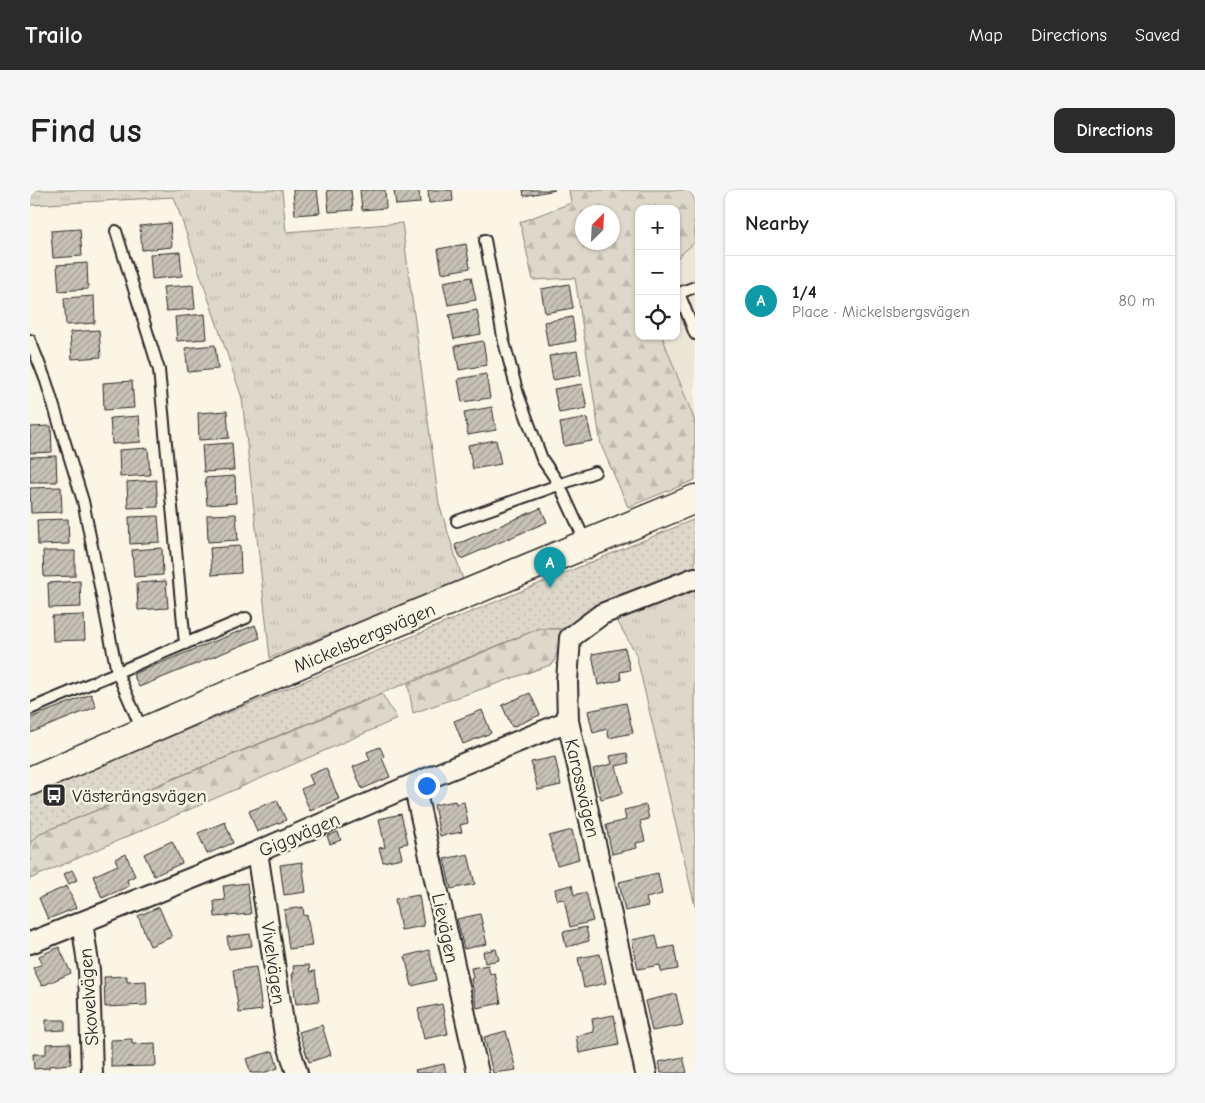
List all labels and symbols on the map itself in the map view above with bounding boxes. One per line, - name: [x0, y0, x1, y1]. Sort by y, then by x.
- north arrow: [575, 205, 620, 250]
- pin: A: [534, 547, 566, 588]
- street label: Mickelsbergsvägen: [290, 598, 439, 678]
- street label: Karossvägen: [560, 737, 604, 840]
- your location: [414, 773, 440, 799]
- bus stop icon: Västerängsvägen: [41, 782, 67, 808]
- place label: Västerängsvägen: [72, 785, 207, 807]
- street label: Giggvägen: [256, 808, 343, 862]
- street label: Lievägen: [427, 891, 463, 965]
- street label: Vivelvägen: [256, 920, 290, 1006]
- street label: Skovelvägen: [75, 947, 103, 1047]

